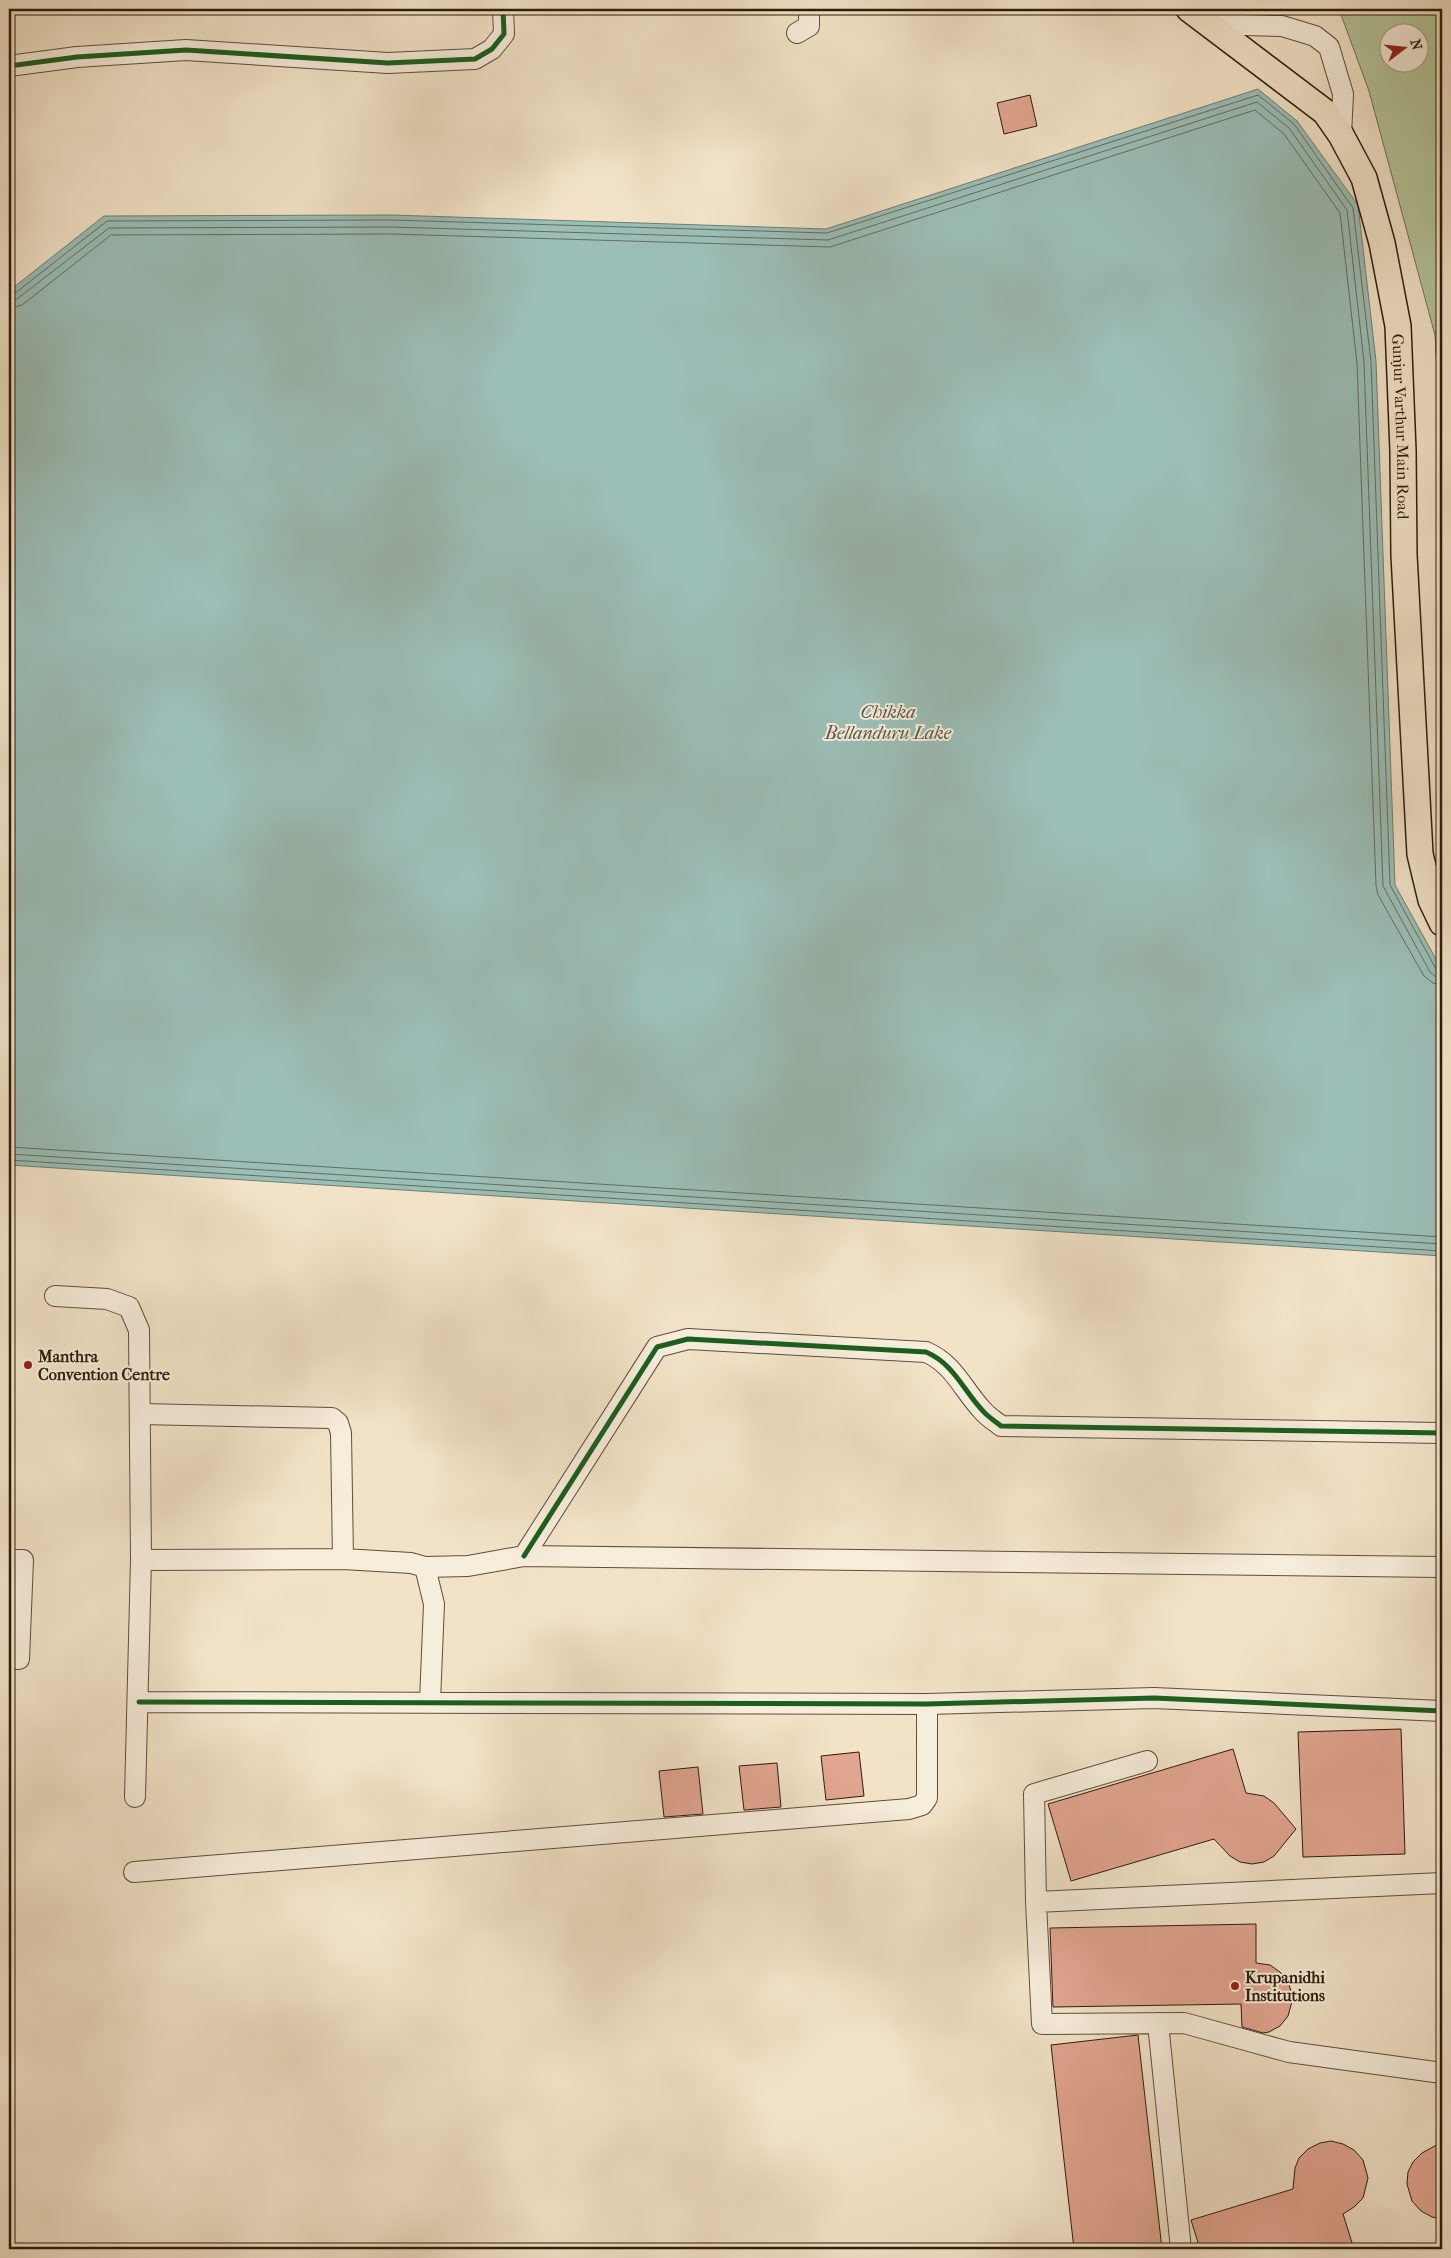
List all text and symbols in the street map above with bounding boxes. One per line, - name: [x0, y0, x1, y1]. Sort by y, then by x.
- north arrow: [1378, 22, 1428, 72]
- text: N: [1406, 37, 1426, 52]
- street label: Gunjur Varthur Main Road: [1388, 333, 1413, 520]
- water label: Chikka Bellanduru Lake: [824, 702, 952, 744]
- place label: Manthra Convention Centre: [37, 1347, 170, 1384]
- marker: Manthra Convention Centre: [22, 1359, 34, 1371]
- place label: Krupanidhi Institutions: [1245, 1968, 1325, 2005]
- marker: Krupanidhi Institutions: [1229, 1980, 1241, 1992]

